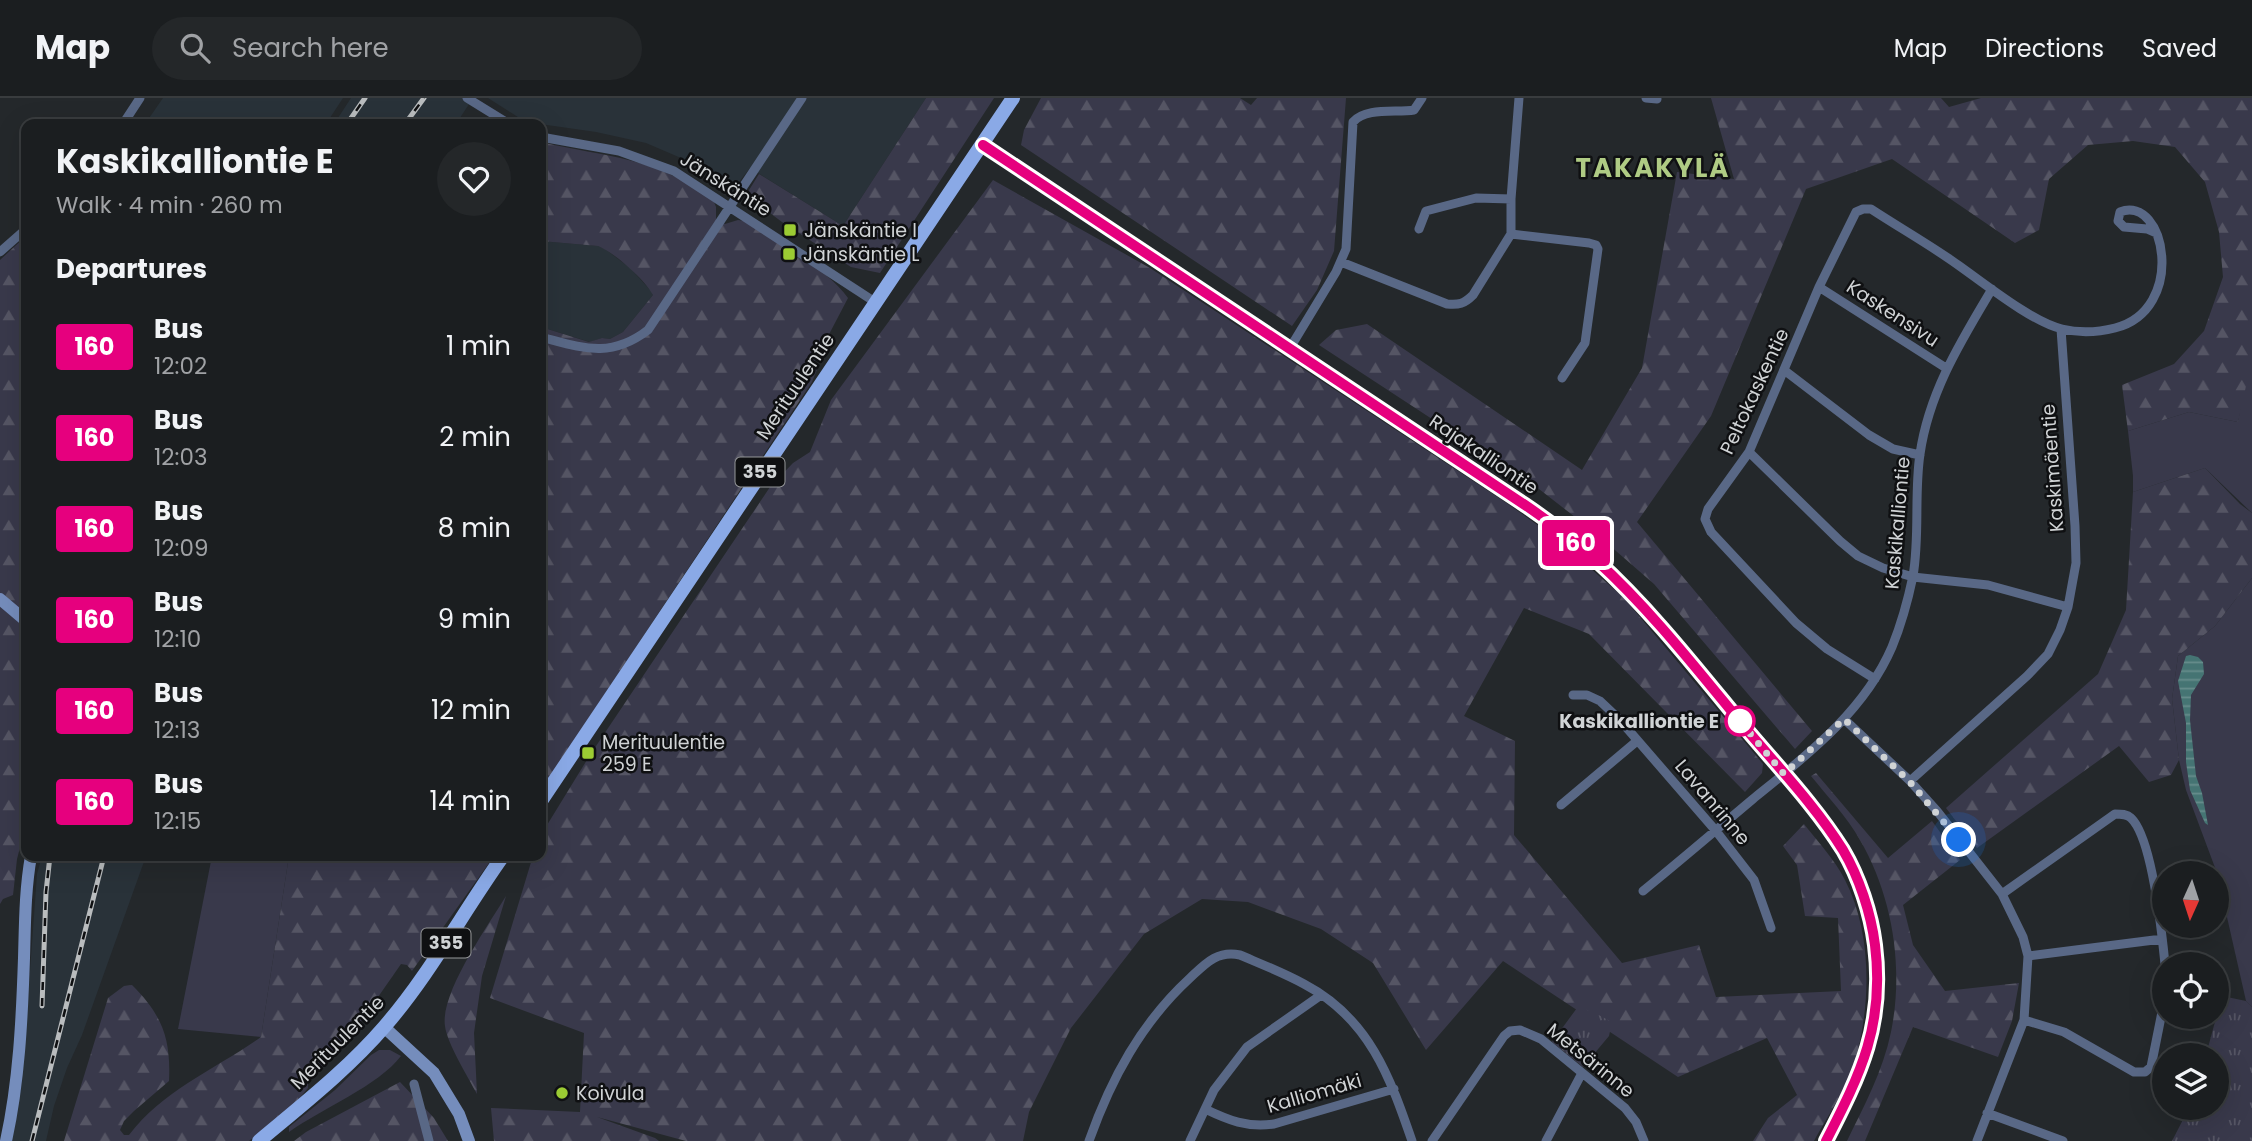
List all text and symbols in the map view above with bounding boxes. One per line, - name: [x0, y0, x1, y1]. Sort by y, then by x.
- search box: [152, 17, 642, 80]
- text: Map: [35, 24, 110, 71]
- icon: search: [176, 29, 214, 67]
- text: Search here: [232, 30, 389, 66]
- text: Map: [1894, 32, 1947, 65]
- text: Directions: [1985, 32, 2104, 65]
- text: Saved: [2142, 32, 2217, 65]
- text: Kaskikalliontie E: [56, 138, 334, 185]
- button: heart: [437, 142, 511, 216]
- street label: Jänskäntie: [675, 146, 777, 223]
- district label: TAKAKYLÄ: [1576, 150, 1730, 186]
- text: Walk · 4 min · 260 m: [56, 189, 283, 221]
- place label: Jänskäntie I: [804, 217, 917, 244]
- marker: Jänskäntie I: [782, 222, 798, 238]
- place label: Jänskäntie L: [803, 241, 919, 268]
- marker: Jänskäntie L: [781, 246, 797, 262]
- text: Departures: [56, 251, 207, 287]
- street label: Kaskensivu: [1841, 273, 1944, 353]
- text: Bus: [154, 311, 203, 347]
- street label: Peltokaskentie: [1713, 324, 1795, 459]
- text: 1 min: [446, 328, 511, 364]
- street label: Merituulentie: [750, 328, 841, 445]
- text: 160: [75, 330, 114, 363]
- text: 12:02: [154, 350, 207, 382]
- text: Bus: [154, 402, 203, 438]
- street label: Kaskimäentie: [2035, 403, 2070, 533]
- street label: Rajakalliontie: [1424, 408, 1544, 501]
- text: 2 min: [439, 419, 511, 455]
- text: 160: [75, 421, 114, 454]
- text: 12:03: [154, 441, 207, 473]
- street label: Kaskikalliontie: [1878, 456, 1917, 590]
- road number: 355: [736, 458, 784, 486]
- text: Bus: [154, 493, 203, 529]
- text: 8 min: [438, 510, 511, 546]
- text: 160: [75, 512, 114, 545]
- line badge: 160: [1536, 520, 1616, 566]
- text: 160: [1556, 526, 1596, 559]
- text: 12:09: [154, 532, 208, 564]
- text: Bus: [154, 584, 203, 620]
- text: 9 min: [438, 601, 511, 637]
- text: 160: [75, 603, 114, 636]
- text: 12:10: [154, 623, 201, 655]
- text: Bus: [154, 675, 203, 711]
- text: 12 min: [431, 692, 511, 728]
- text: 160: [75, 694, 114, 727]
- marker: Kaskikalliontie E: [1725, 706, 1755, 736]
- place label: Kaskikalliontie E: [1559, 708, 1719, 735]
- text: 12:13: [154, 714, 200, 746]
- place label: Merituulentie 259 E: [602, 729, 725, 778]
- marker: Merituulentie 259 E: [580, 745, 596, 761]
- street label: Lavanrinne: [1669, 754, 1757, 851]
- text: Bus: [154, 766, 203, 802]
- text: 14 min: [430, 783, 511, 819]
- text: 160: [75, 785, 114, 818]
- text: 12:15: [154, 805, 201, 837]
- your location: [1941, 822, 1976, 857]
- north arrow: [2152, 861, 2230, 938]
- map controls: [2152, 861, 2229, 1120]
- road number: 355: [422, 928, 471, 958]
- button: locate: [2152, 952, 2229, 1029]
- street label: Merituulentie: [284, 989, 390, 1095]
- street label: Metsärinne: [1541, 1017, 1640, 1104]
- button: layers: [2152, 1043, 2229, 1120]
- street label: Kalliomäki: [1264, 1067, 1365, 1120]
- place label: Koivula: [576, 1080, 645, 1107]
- marker: Koivula: [554, 1085, 570, 1101]

